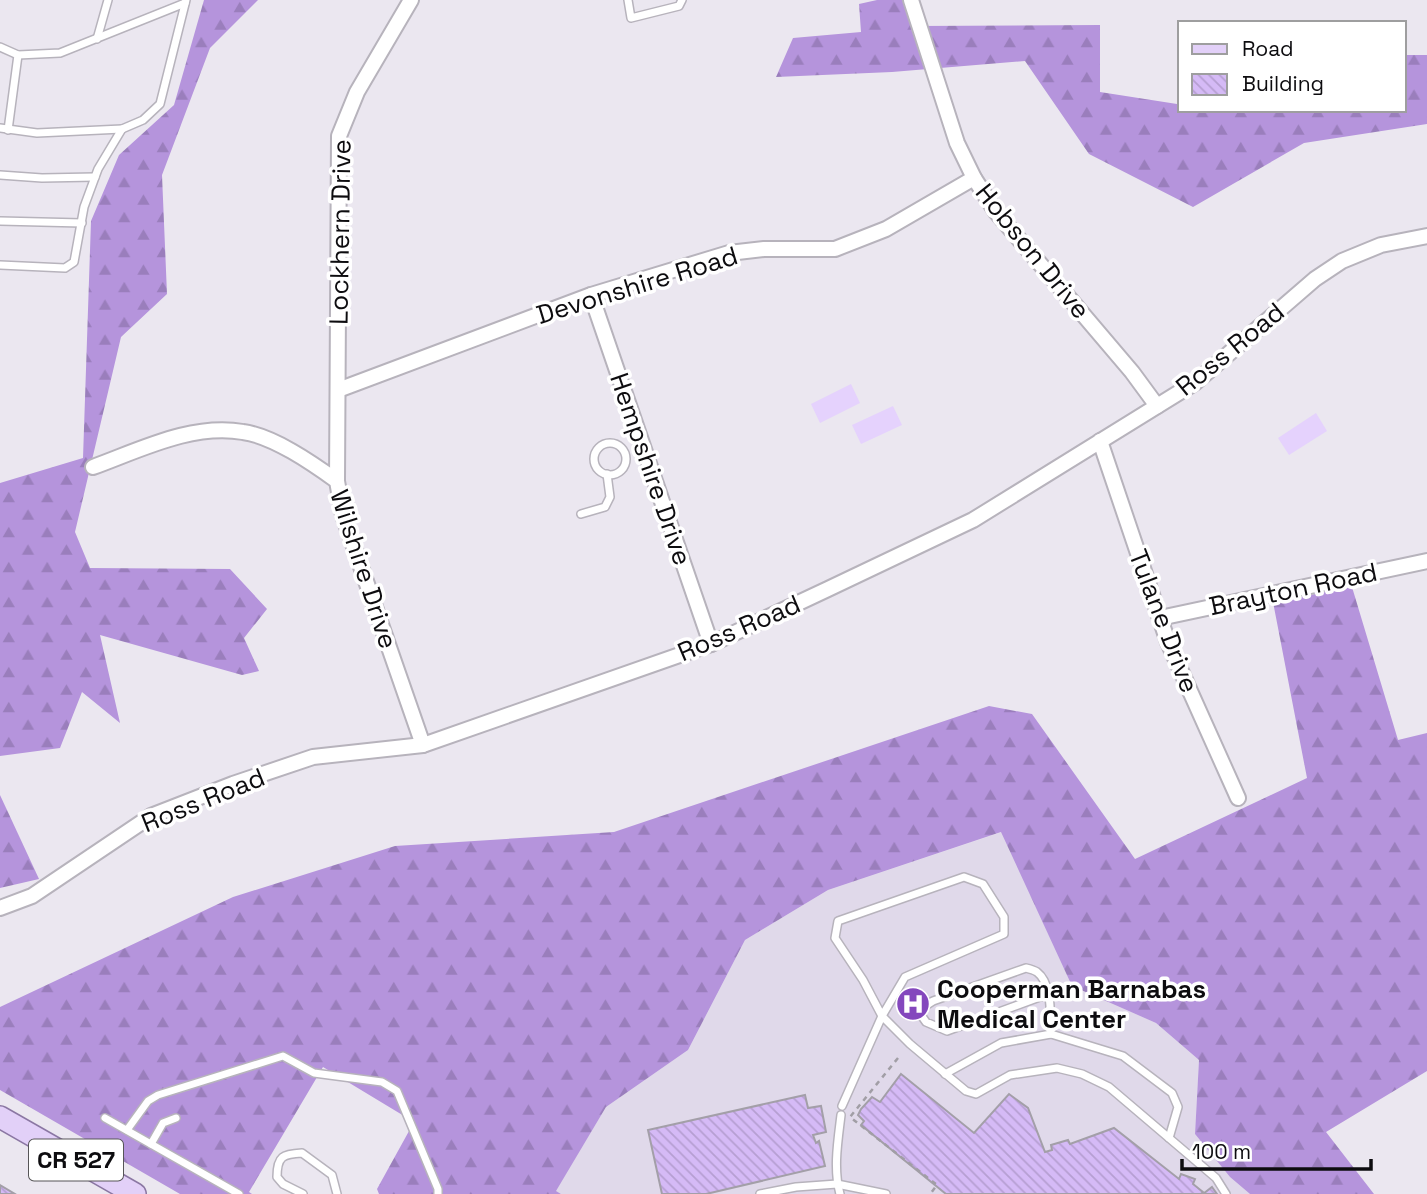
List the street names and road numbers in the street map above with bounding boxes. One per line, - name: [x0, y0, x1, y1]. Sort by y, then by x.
- street label: Lockhern Drive: [321, 139, 359, 325]
- street label: Hobson Drive: [968, 176, 1098, 326]
- street label: Devonshire Road: [532, 238, 742, 332]
- street label: Ross Road: [1169, 295, 1291, 403]
- street label: Hempshire Drive: [602, 368, 700, 570]
- street label: Wilshire Drive: [322, 485, 406, 653]
- street label: Tulane Drive: [1121, 545, 1207, 697]
- street label: Brayton Road: [1206, 555, 1380, 623]
- street label: Ross Road: [672, 587, 806, 669]
- street label: Ross Road: [136, 760, 270, 840]
- road number: CR 527: [29, 1140, 123, 1180]

